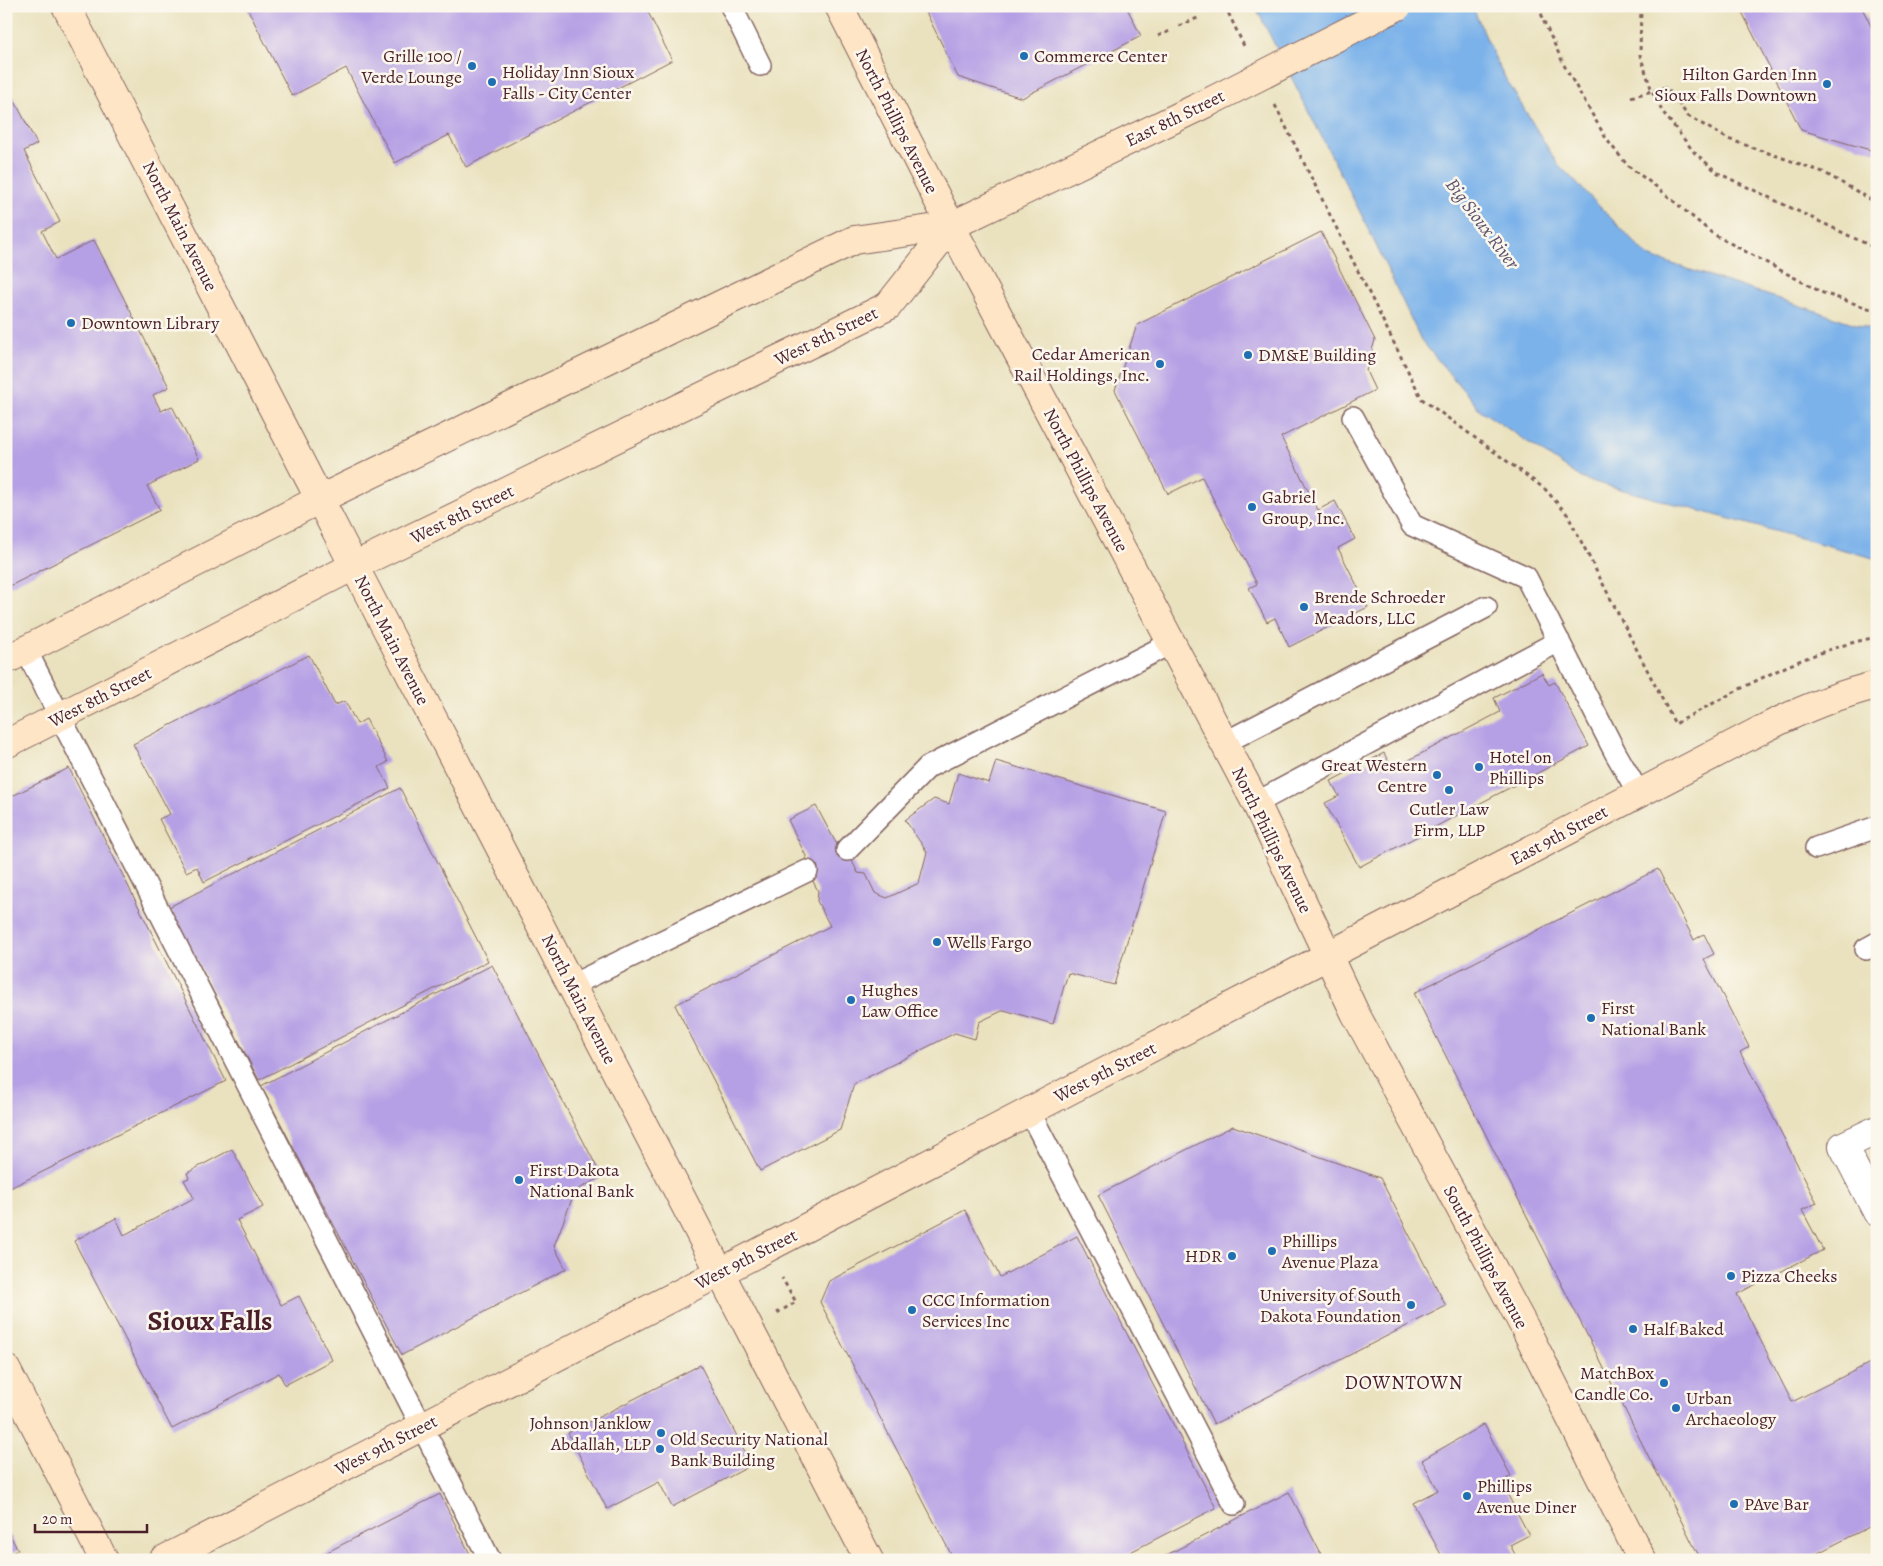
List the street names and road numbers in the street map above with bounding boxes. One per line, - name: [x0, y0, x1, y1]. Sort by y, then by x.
- street label: North Phillips Avenue: [850, 44, 944, 198]
- street label: East 8th Street: [1121, 84, 1229, 152]
- street label: North Main Avenue: [137, 157, 223, 295]
- street label: West 8th Street: [769, 301, 882, 372]
- street label: North Phillips Avenue: [1038, 404, 1134, 556]
- street label: West 8th Street: [405, 479, 518, 550]
- street label: North Main Avenue: [349, 571, 435, 709]
- street label: West 8th Street: [44, 661, 156, 734]
- street label: North Phillips Avenue: [1226, 763, 1318, 917]
- street label: East 9th Street: [1506, 799, 1612, 871]
- street label: North Main Avenue: [536, 930, 622, 1068]
- street label: West 9th Street: [1049, 1036, 1160, 1109]
- street label: South Phillips Avenue: [1438, 1181, 1534, 1333]
- street label: West 9th Street: [690, 1223, 801, 1296]
- street label: West 9th Street: [330, 1409, 441, 1482]

